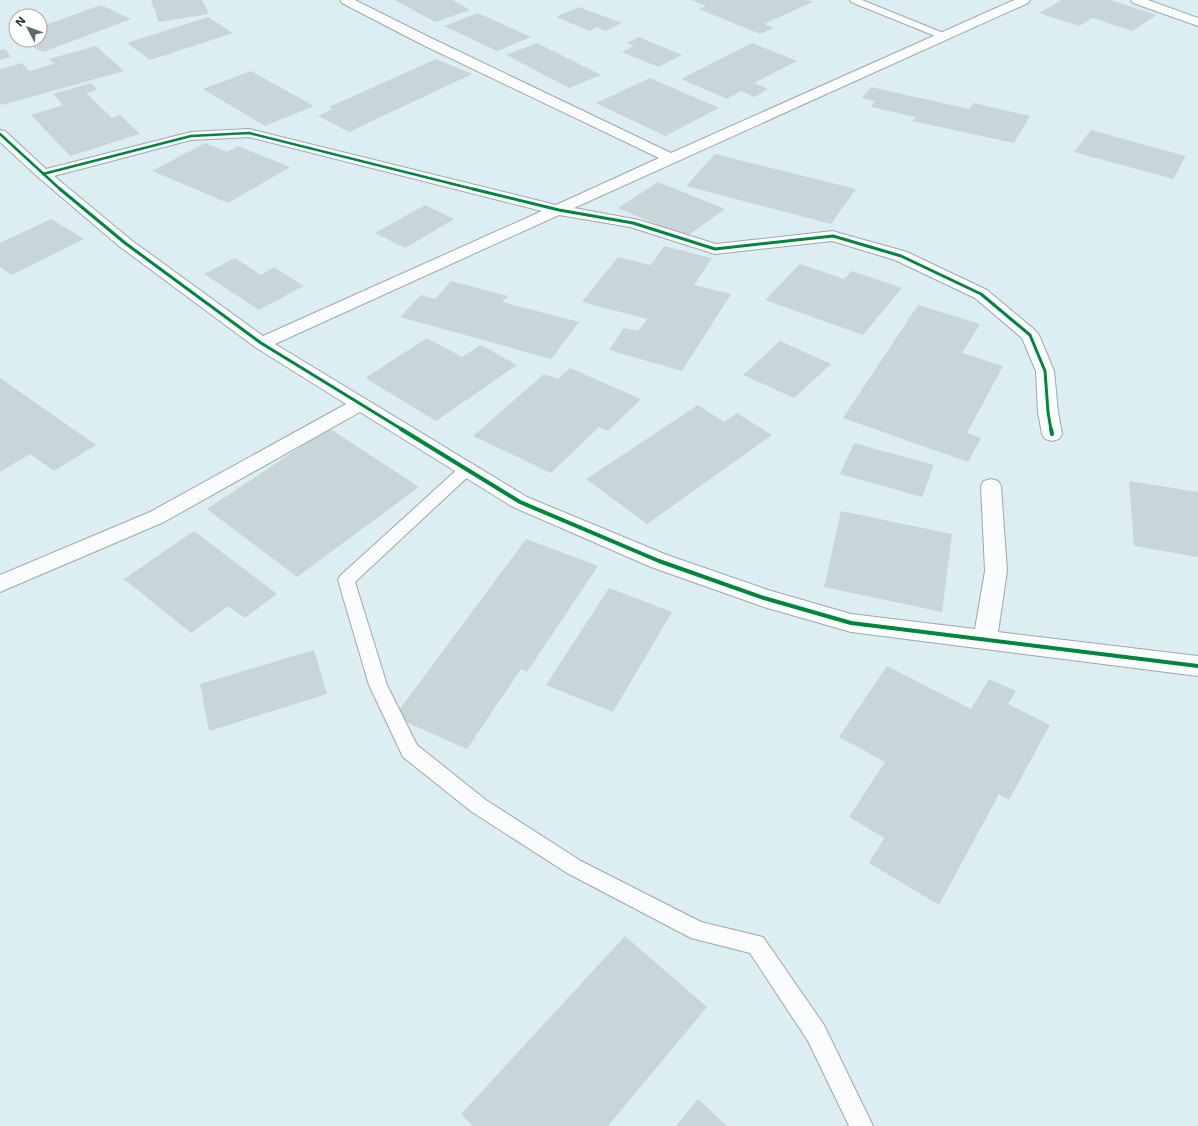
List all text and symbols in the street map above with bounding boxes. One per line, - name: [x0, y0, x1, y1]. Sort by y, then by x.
- north arrow: [8, 8, 48, 48]
- text: N: [11, 13, 29, 29]

